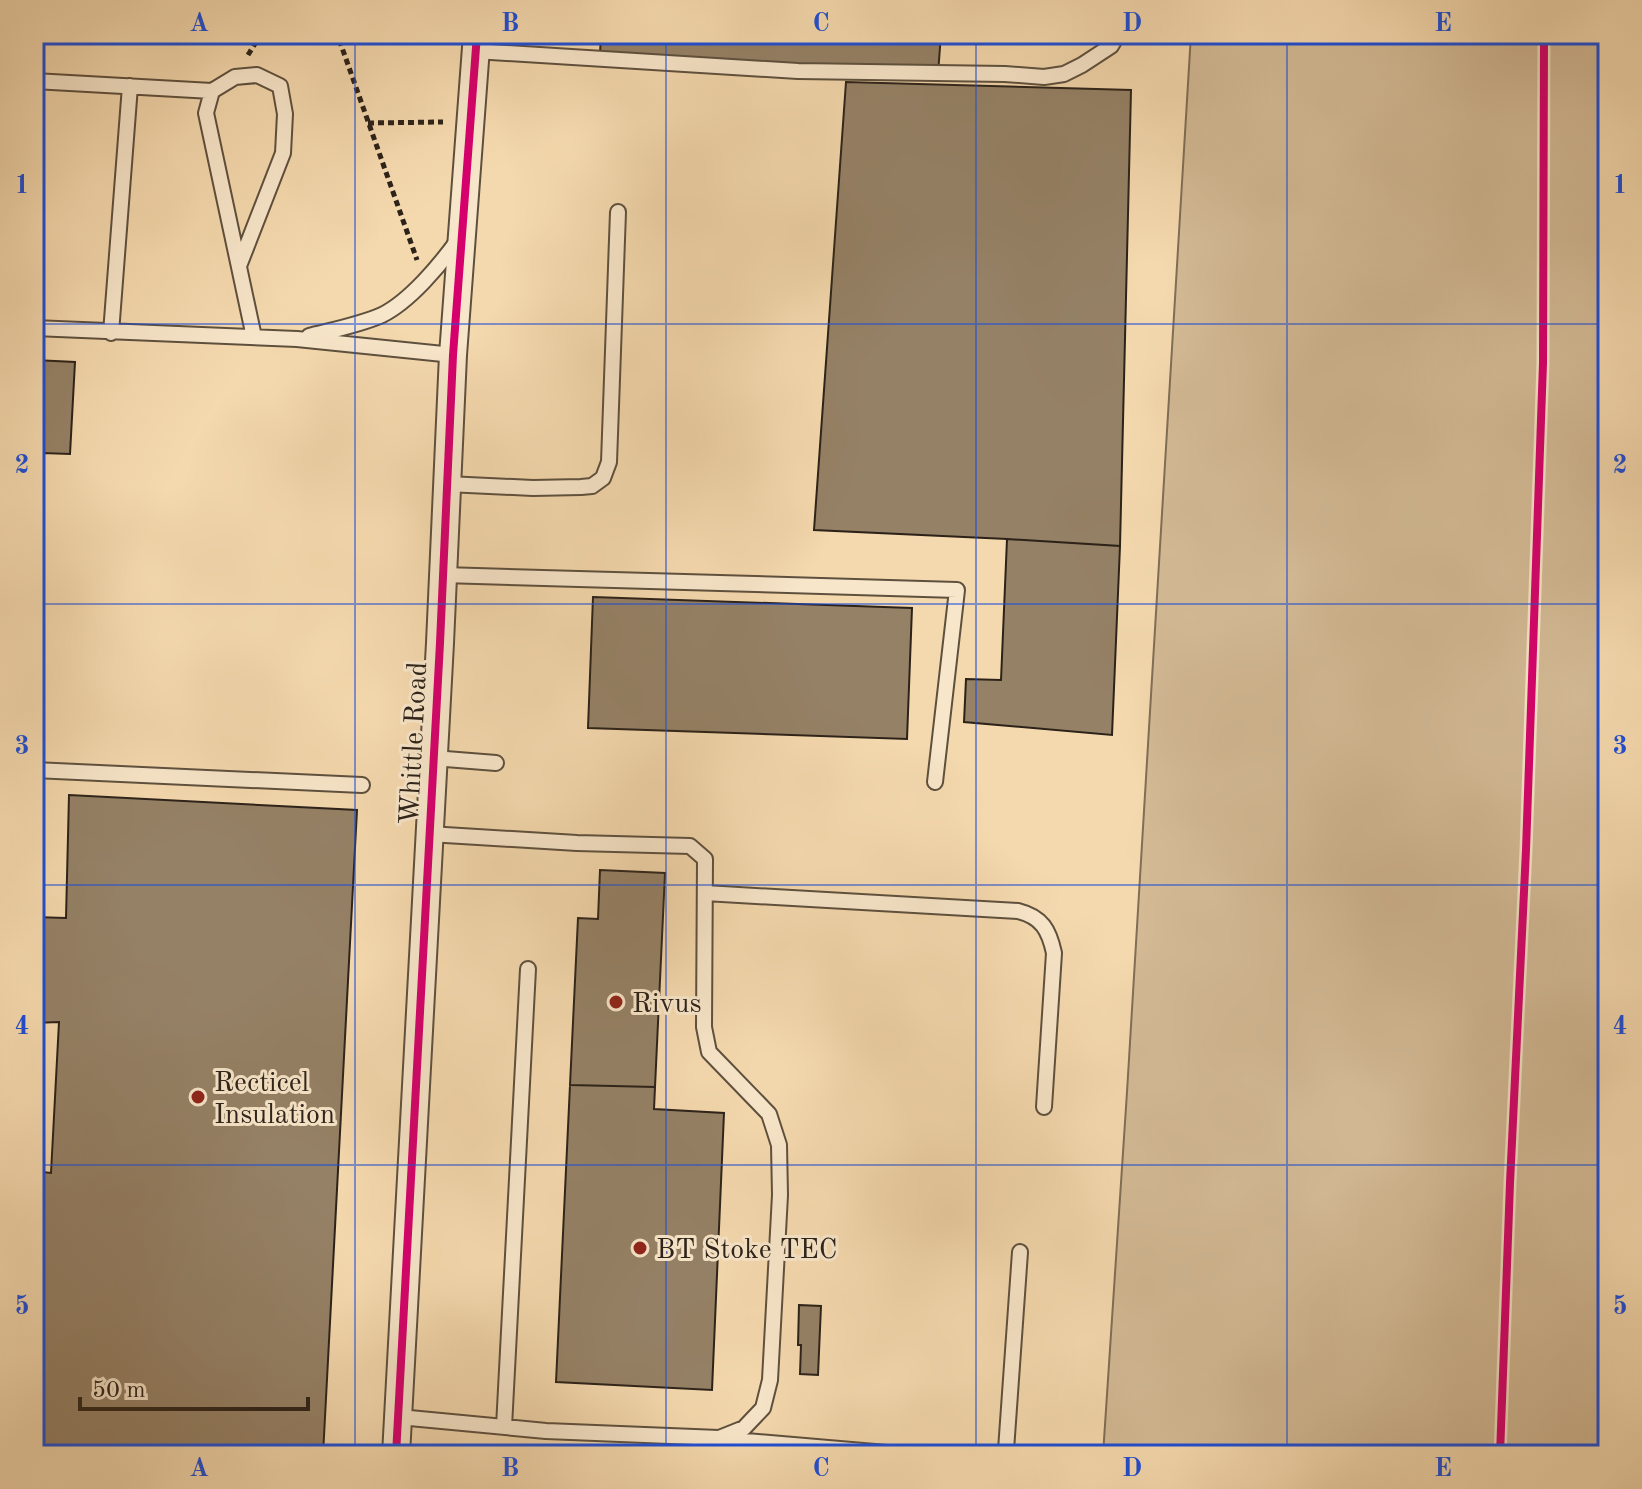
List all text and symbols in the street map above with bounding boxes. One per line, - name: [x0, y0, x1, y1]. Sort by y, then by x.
- text: A: [189, 11, 209, 37]
- text: B: [501, 11, 519, 37]
- text: C: [812, 11, 830, 37]
- text: D: [1122, 11, 1142, 37]
- text: E: [1434, 11, 1452, 37]
- text: 1: [14, 173, 30, 199]
- text: 1: [1612, 173, 1628, 199]
- text: 2: [14, 453, 30, 479]
- text: 2: [1612, 453, 1628, 479]
- street label: Whittle Road: [397, 661, 433, 825]
- text: 3: [14, 734, 30, 760]
- text: 3: [1612, 734, 1628, 760]
- place label: Rivus: [632, 991, 702, 1019]
- marker: Rivus: [607, 993, 625, 1011]
- text: 4: [14, 1014, 30, 1040]
- text: 4: [1612, 1014, 1628, 1040]
- place label: Recticel Insulation: [214, 1070, 335, 1130]
- marker: Recticel Insulation: [189, 1088, 207, 1106]
- place label: BT Stoke TEC: [656, 1237, 838, 1265]
- marker: BT Stoke TEC: [631, 1239, 649, 1257]
- text: 5: [14, 1294, 30, 1320]
- text: 5: [1612, 1294, 1628, 1320]
- scale bar: [80, 1361, 308, 1411]
- text: 50 m: [92, 1379, 146, 1403]
- text: A: [189, 1456, 209, 1482]
- text: B: [501, 1456, 519, 1482]
- text: C: [812, 1456, 830, 1482]
- text: D: [1122, 1456, 1142, 1482]
- text: E: [1434, 1456, 1452, 1482]

